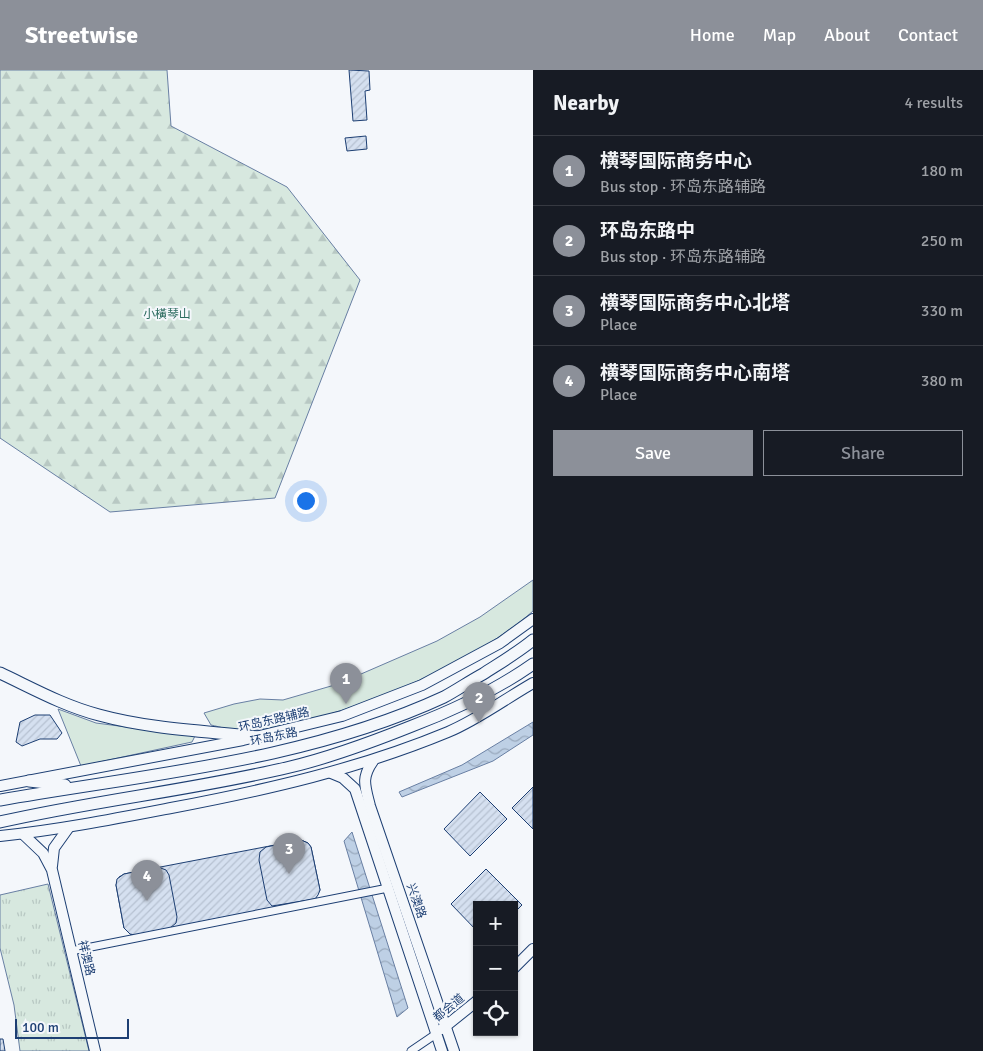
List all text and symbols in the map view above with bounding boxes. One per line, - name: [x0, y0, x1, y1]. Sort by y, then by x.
- text: Streetwise: [25, 20, 138, 50]
- text: Home: [690, 24, 735, 46]
- text: Map: [763, 24, 796, 46]
- text: About: [824, 24, 870, 46]
- text: Contact: [898, 24, 958, 46]
- text: Nearby: [553, 90, 619, 116]
- text: 4 results: [904, 93, 963, 113]
- text: 横琴国际商务中心: [600, 149, 752, 173]
- text: 1: [565, 161, 573, 181]
- text: 180 m: [921, 161, 963, 181]
- text: Bus stop · 环岛东路辅路: [600, 177, 766, 197]
- text: 环岛东路中: [600, 219, 695, 243]
- text: 2: [565, 231, 573, 251]
- text: 250 m: [921, 231, 963, 251]
- text: Bus stop · 环岛东路辅路: [600, 247, 766, 267]
- text: 横琴国际商务中心北塔: [600, 291, 790, 315]
- text: 3: [565, 301, 573, 321]
- text: 330 m: [921, 301, 963, 321]
- park label: 小橫琴山: [143, 307, 191, 322]
- text: Place: [600, 315, 637, 335]
- text: 横琴国际商务中心南塔: [600, 361, 790, 385]
- text: 4: [565, 371, 573, 391]
- text: 380 m: [921, 371, 963, 391]
- text: Place: [600, 385, 637, 405]
- button: Save: [553, 430, 753, 476]
- button: Share: [763, 430, 963, 476]
- your location: [293, 488, 319, 514]
- pin: 1: [330, 663, 362, 704]
- pin: 2: [463, 682, 495, 723]
- street label: 环岛东路辅路: [237, 705, 311, 735]
- street label: 环岛东路: [249, 725, 299, 749]
- pin: 3: [273, 833, 305, 874]
- pin: 4: [131, 860, 163, 901]
- street label: 兴澳路: [403, 882, 429, 920]
- map controls: [473, 901, 518, 1036]
- button: +: [473, 901, 518, 946]
- street label: 祥澳路: [74, 939, 98, 977]
- button: −: [473, 946, 518, 991]
- street label: 都会道: [430, 991, 468, 1025]
- button: locate: [473, 991, 518, 1036]
- scale bar: [15, 1016, 129, 1039]
- text: 100 m: [22, 1019, 59, 1036]

